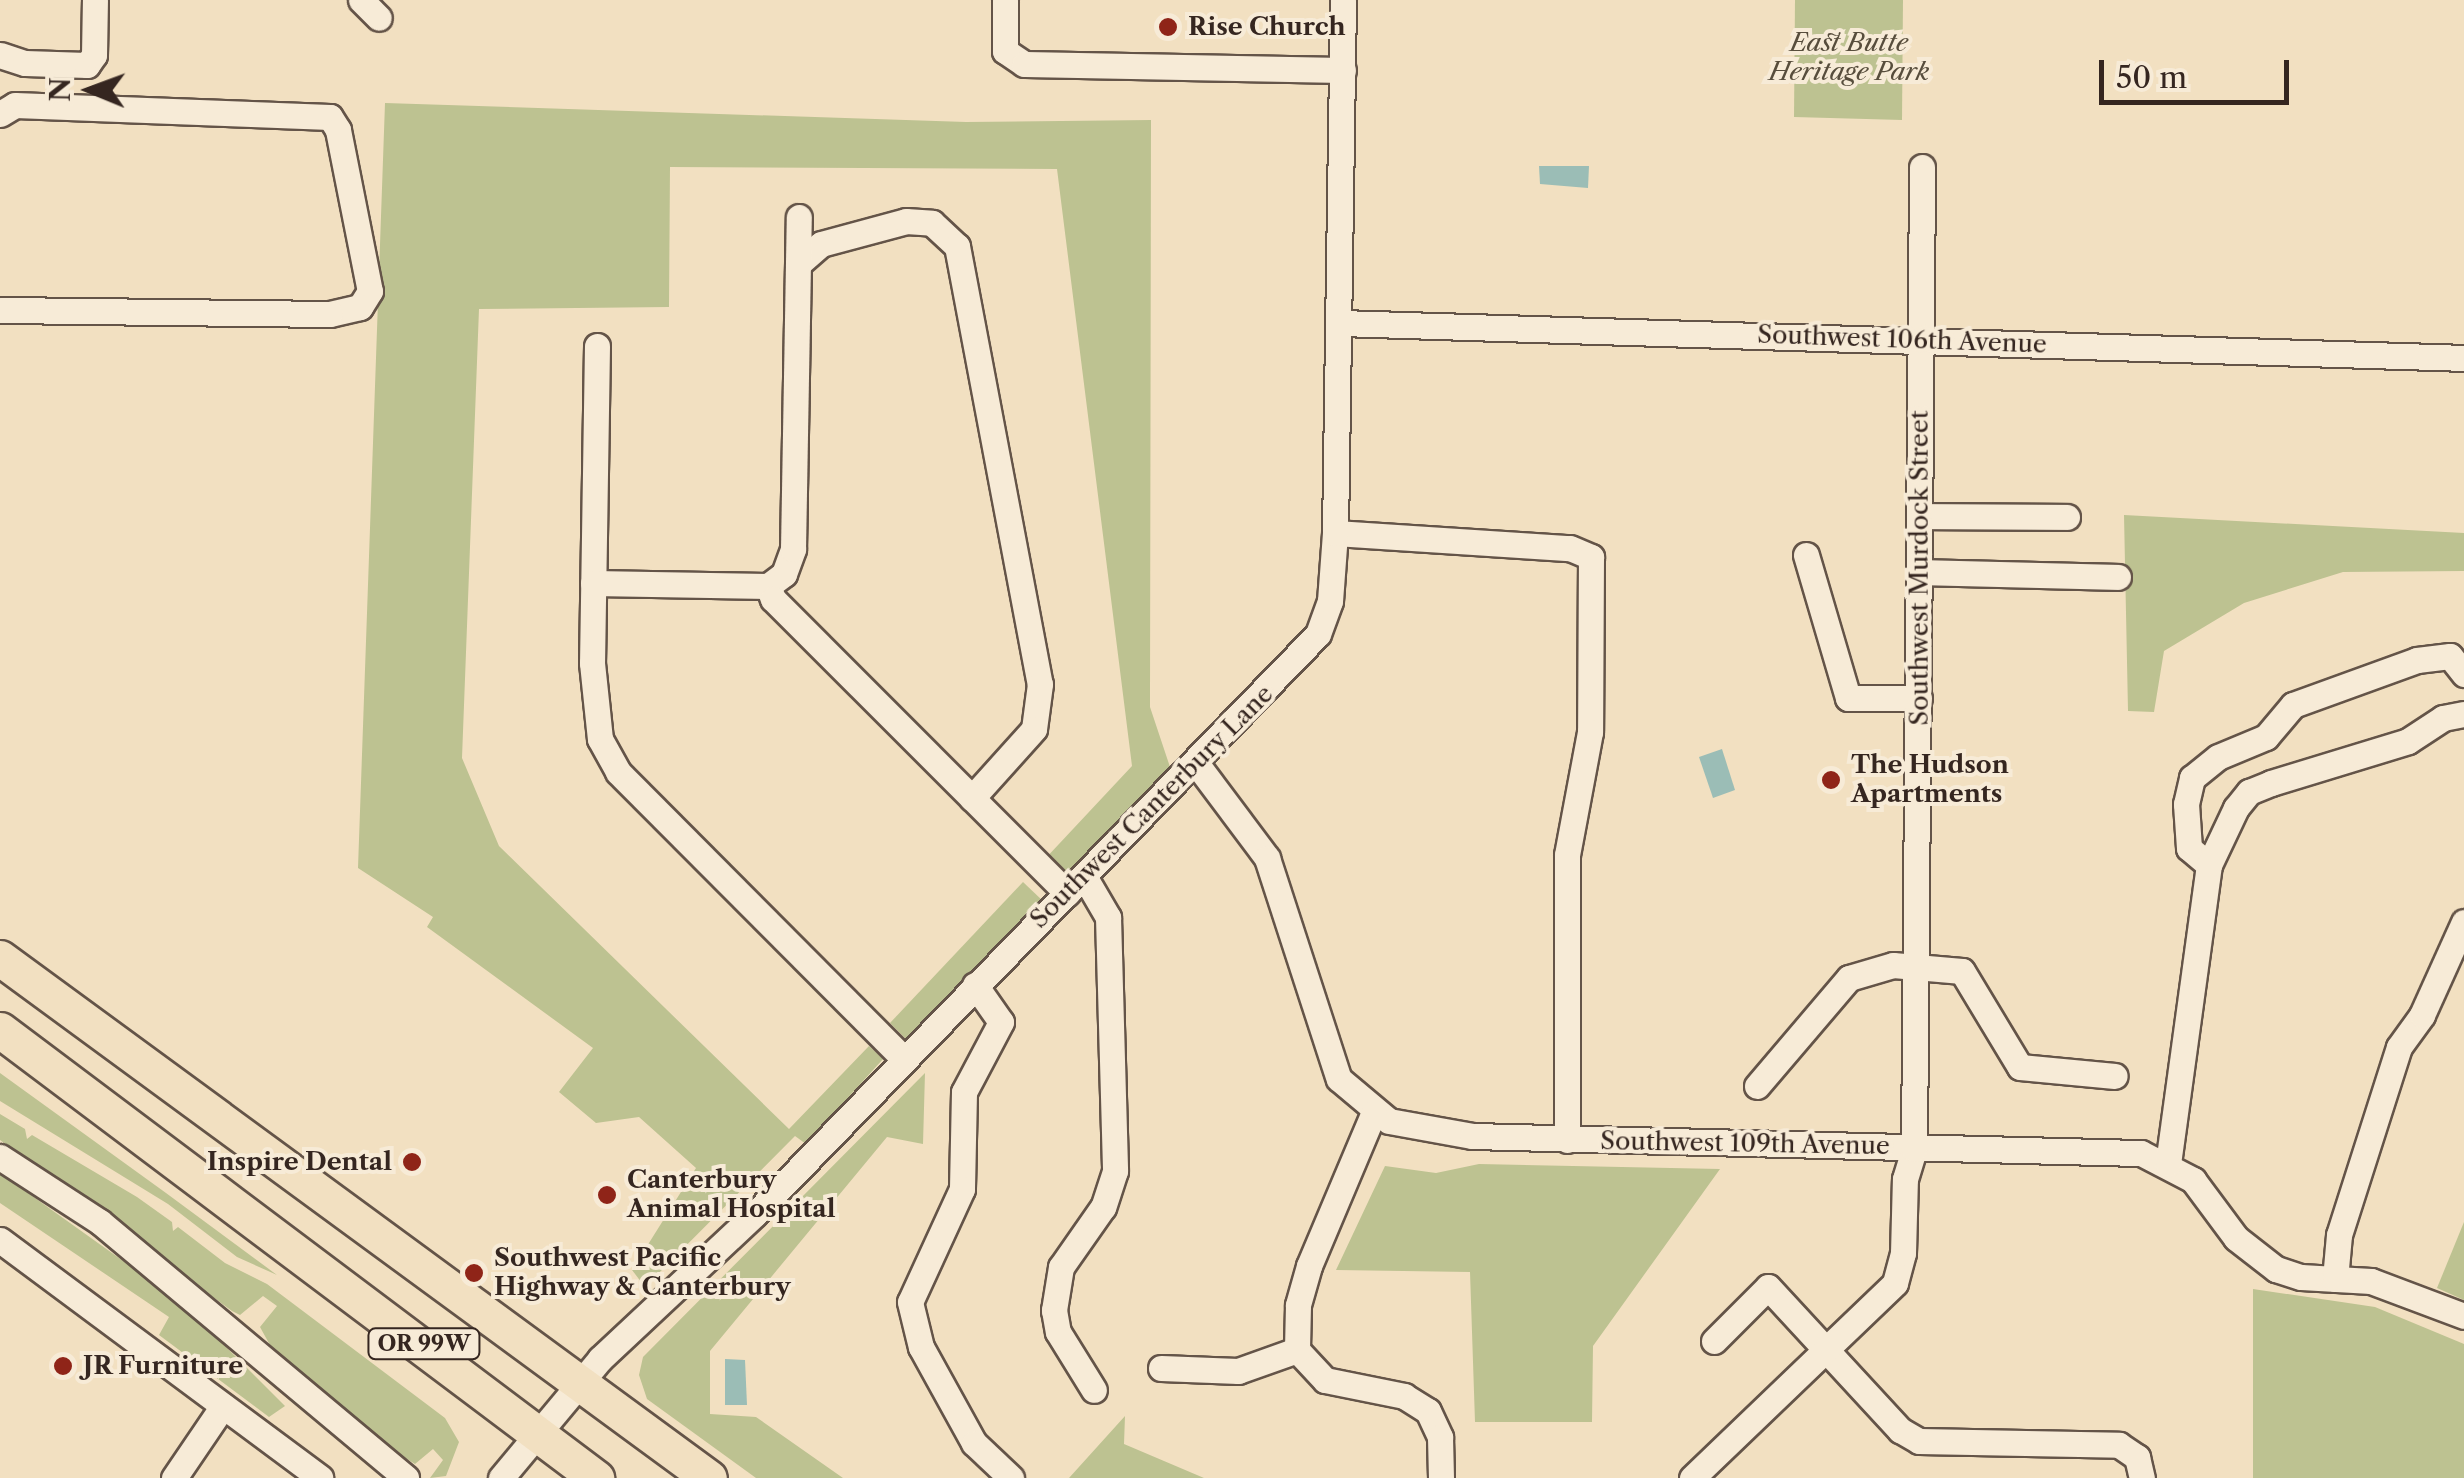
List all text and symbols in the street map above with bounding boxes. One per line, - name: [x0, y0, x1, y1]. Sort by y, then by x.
- place label: Rise Church: [1188, 12, 1346, 42]
- marker: Rise Church: [1157, 16, 1179, 38]
- park label: East Butte Heritage Park: [1769, 29, 1929, 88]
- north arrow: [40, 40, 140, 140]
- scale bar: [2104, 40, 2294, 102]
- text: 50 m: [2116, 59, 2187, 96]
- text: N: [43, 77, 77, 102]
- street label: Southwest 106th Avenue: [1756, 320, 2048, 360]
- street label: Southwest Murdock Street: [1905, 410, 1935, 726]
- street label: Southwest Canterbury Lane: [1024, 679, 1280, 935]
- place label: The Hudson Apartments: [1851, 751, 2009, 810]
- marker: The Hudson Apartments: [1820, 769, 1842, 791]
- street label: Southwest 109th Avenue: [1599, 1126, 1891, 1162]
- place label: Inspire Dental: [207, 1147, 392, 1177]
- marker: Inspire Dental: [401, 1151, 423, 1173]
- place label: Canterbury Animal Hospital: [627, 1166, 836, 1225]
- marker: Canterbury Animal Hospital: [596, 1184, 618, 1206]
- place label: Southwest Pacific Highway & Canterbury: [494, 1244, 791, 1303]
- marker: Southwest Pacific Highway & Canterbury: [463, 1262, 485, 1284]
- road number: OR 99W: [366, 1327, 482, 1361]
- place label: JR Furniture: [83, 1351, 244, 1381]
- marker: JR Furniture: [52, 1355, 74, 1377]

